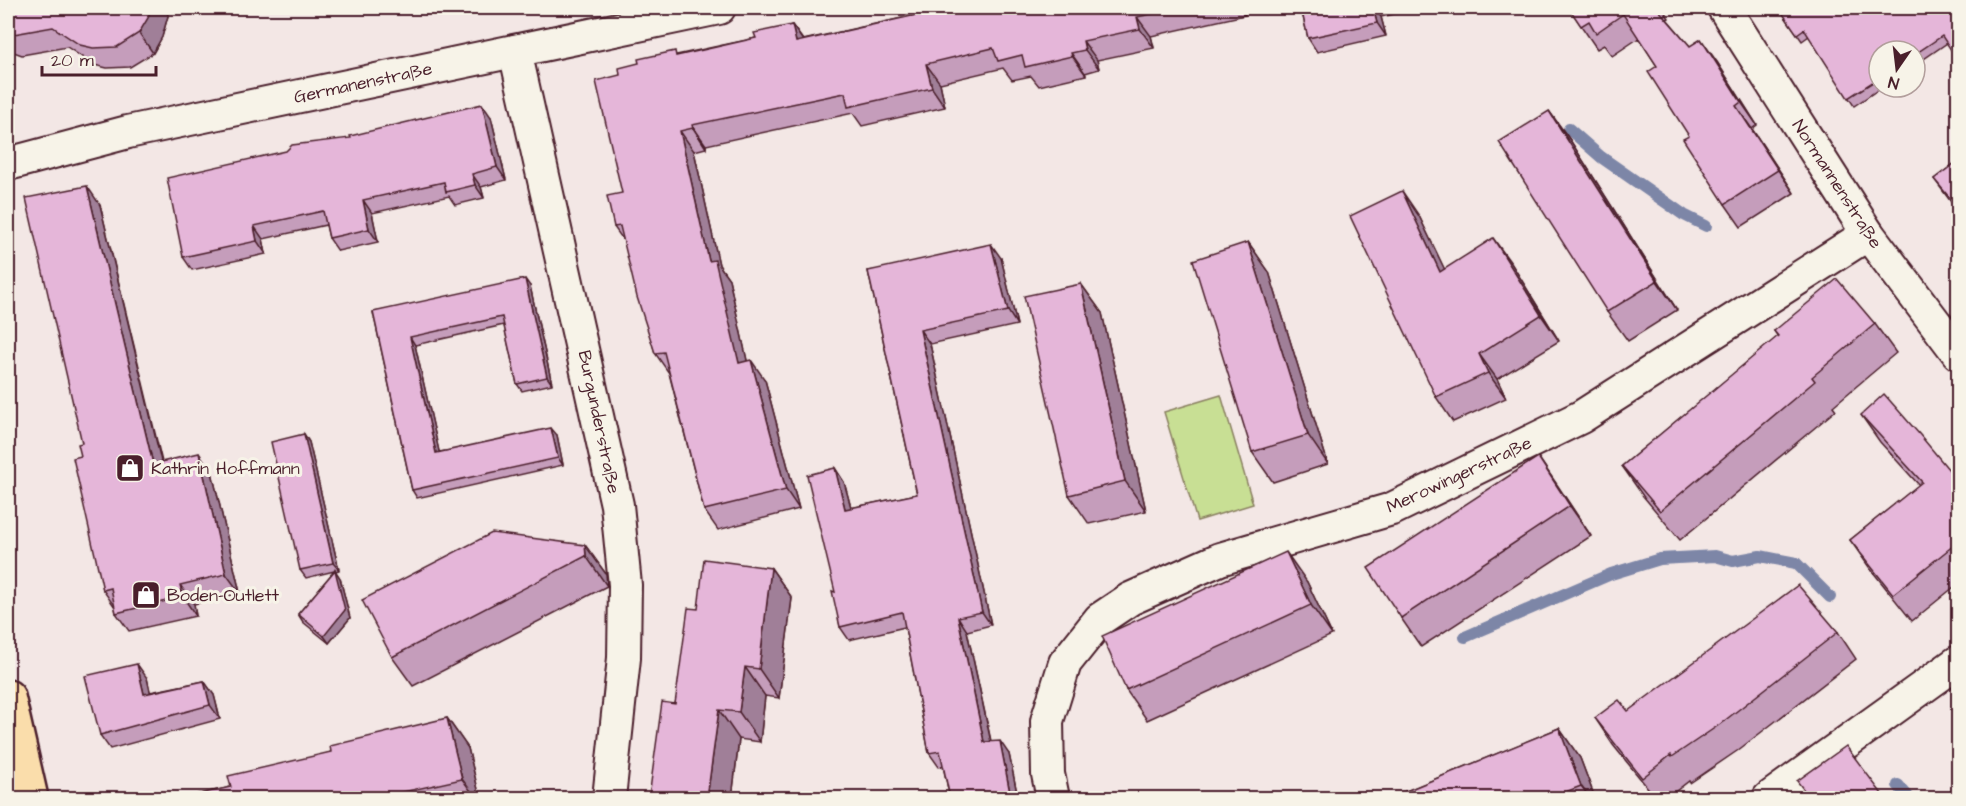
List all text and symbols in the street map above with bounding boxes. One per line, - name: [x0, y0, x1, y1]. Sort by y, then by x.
- scale bar: [42, 39, 156, 77]
- north arrow: [1867, 39, 1927, 99]
- text: 20 m: [51, 48, 94, 73]
- street label: Germanenstraße: [291, 56, 435, 110]
- text: N: [1886, 71, 1901, 94]
- street label: Normannenstraße: [1786, 115, 1888, 254]
- street label: Burgunderstraße: [571, 348, 626, 497]
- street label: Merowingerstraße: [1382, 430, 1536, 521]
- shop icon: Kathrin Hoffmann: [114, 452, 146, 484]
- place label: Kathrin Hoffmann: [151, 456, 300, 481]
- shop icon: Boden-Outlett: [130, 579, 162, 611]
- place label: Boden-Outlett: [167, 583, 280, 608]

